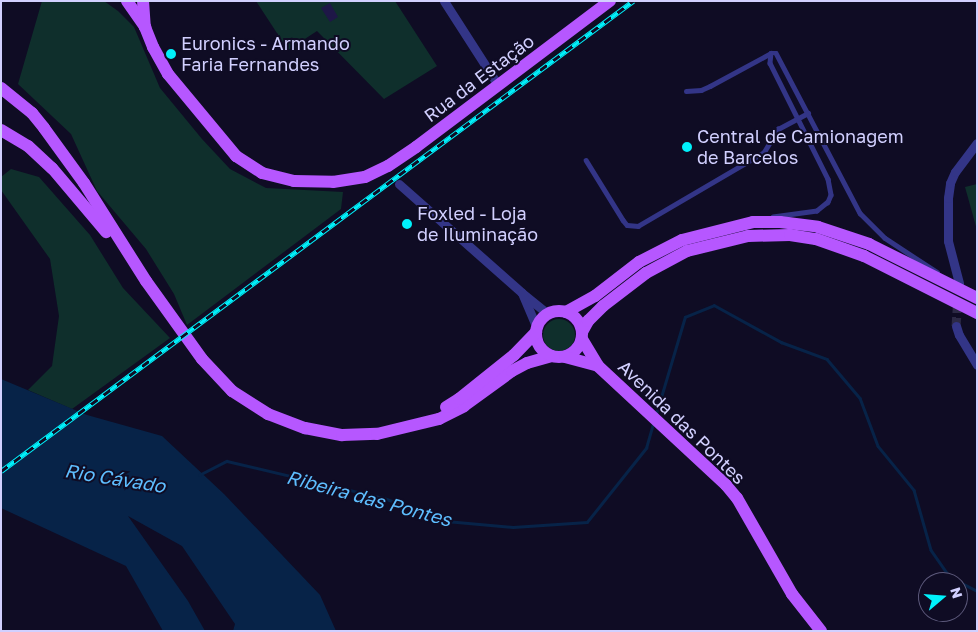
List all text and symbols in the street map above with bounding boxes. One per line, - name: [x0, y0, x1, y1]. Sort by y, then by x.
- street label: Rua da Estação: [420, 30, 538, 126]
- place label: Euronics - Armando Faria Fernandes: [181, 33, 350, 76]
- marker: Euronics - Armando Faria Fernandes: [165, 48, 177, 60]
- place label: Central de Camionagem de Barcelos: [697, 126, 904, 168]
- marker: Central de Camionagem de Barcelos: [681, 141, 693, 153]
- place label: Foxled - Loja de Iluminação: [417, 203, 538, 245]
- marker: Foxled - Loja de Iluminação: [401, 218, 413, 230]
- street label: Avenida das Pontes: [614, 356, 750, 488]
- water label: Rio Cávado: [63, 459, 167, 497]
- water label: Ribeira das Pontes: [284, 465, 454, 531]
- north arrow: [918, 572, 968, 622]
- text: N: [947, 585, 967, 600]

